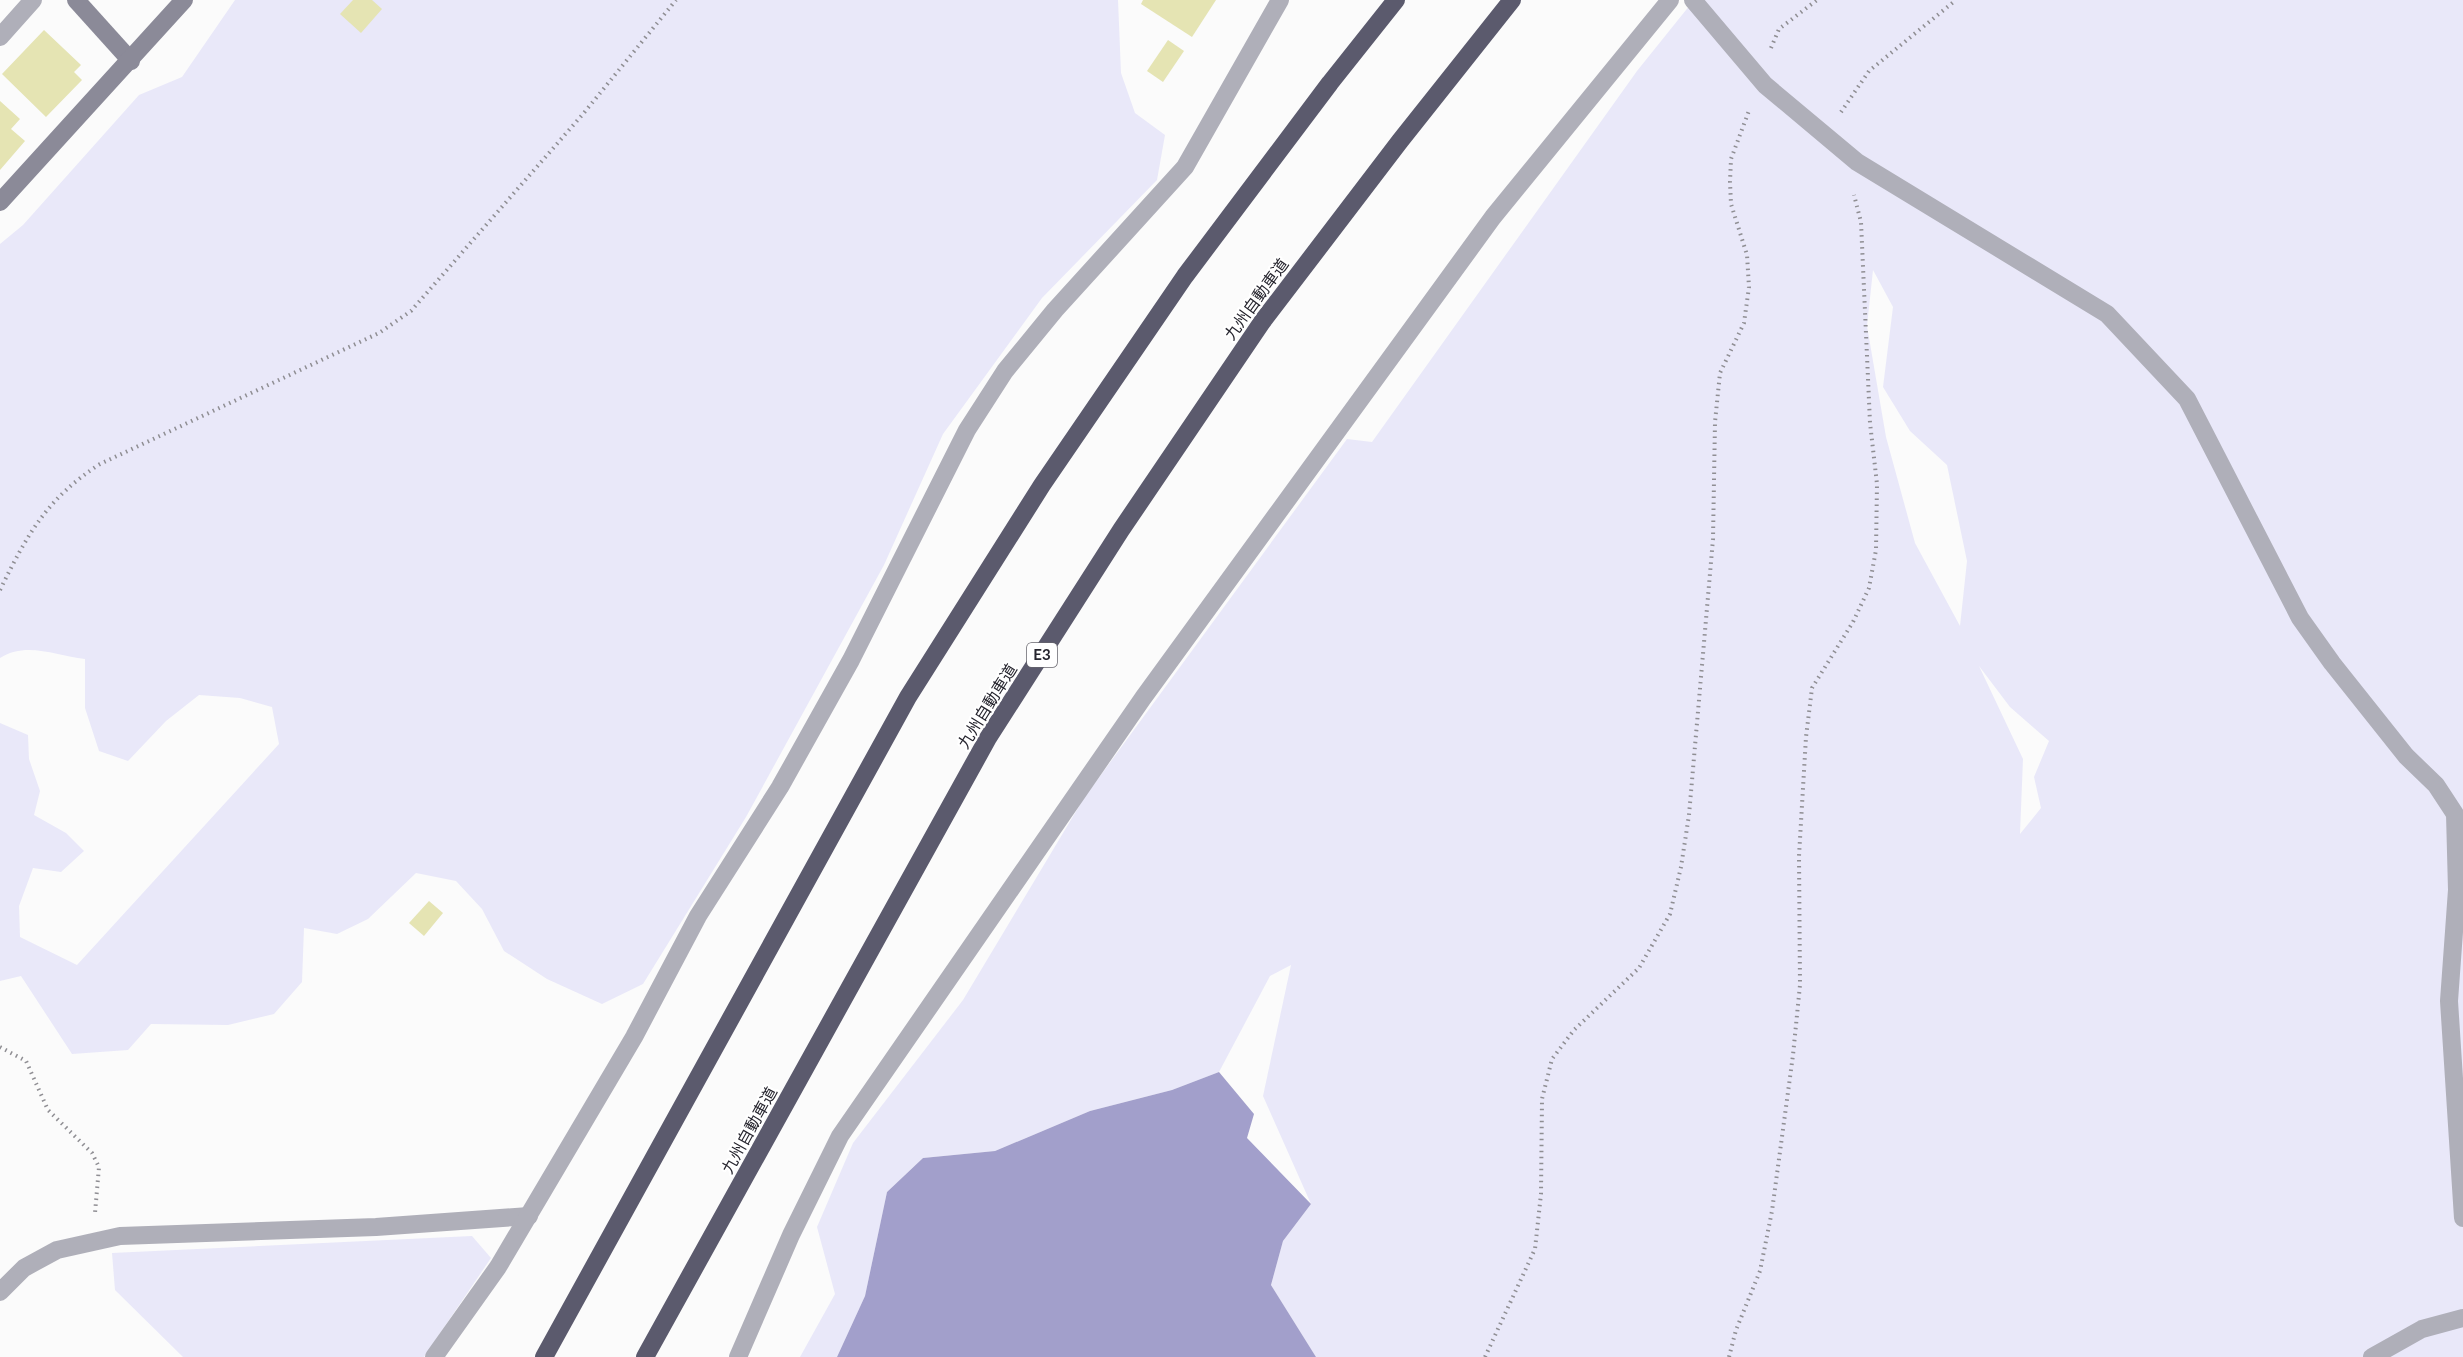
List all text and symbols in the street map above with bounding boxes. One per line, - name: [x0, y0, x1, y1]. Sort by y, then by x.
- street label: 九州自動車道: [1220, 254, 1291, 343]
- road number: E3: [1027, 643, 1057, 667]
- street label: 九州自動車道: [953, 660, 1020, 751]
- street label: 九州自動車道: [717, 1083, 780, 1176]

